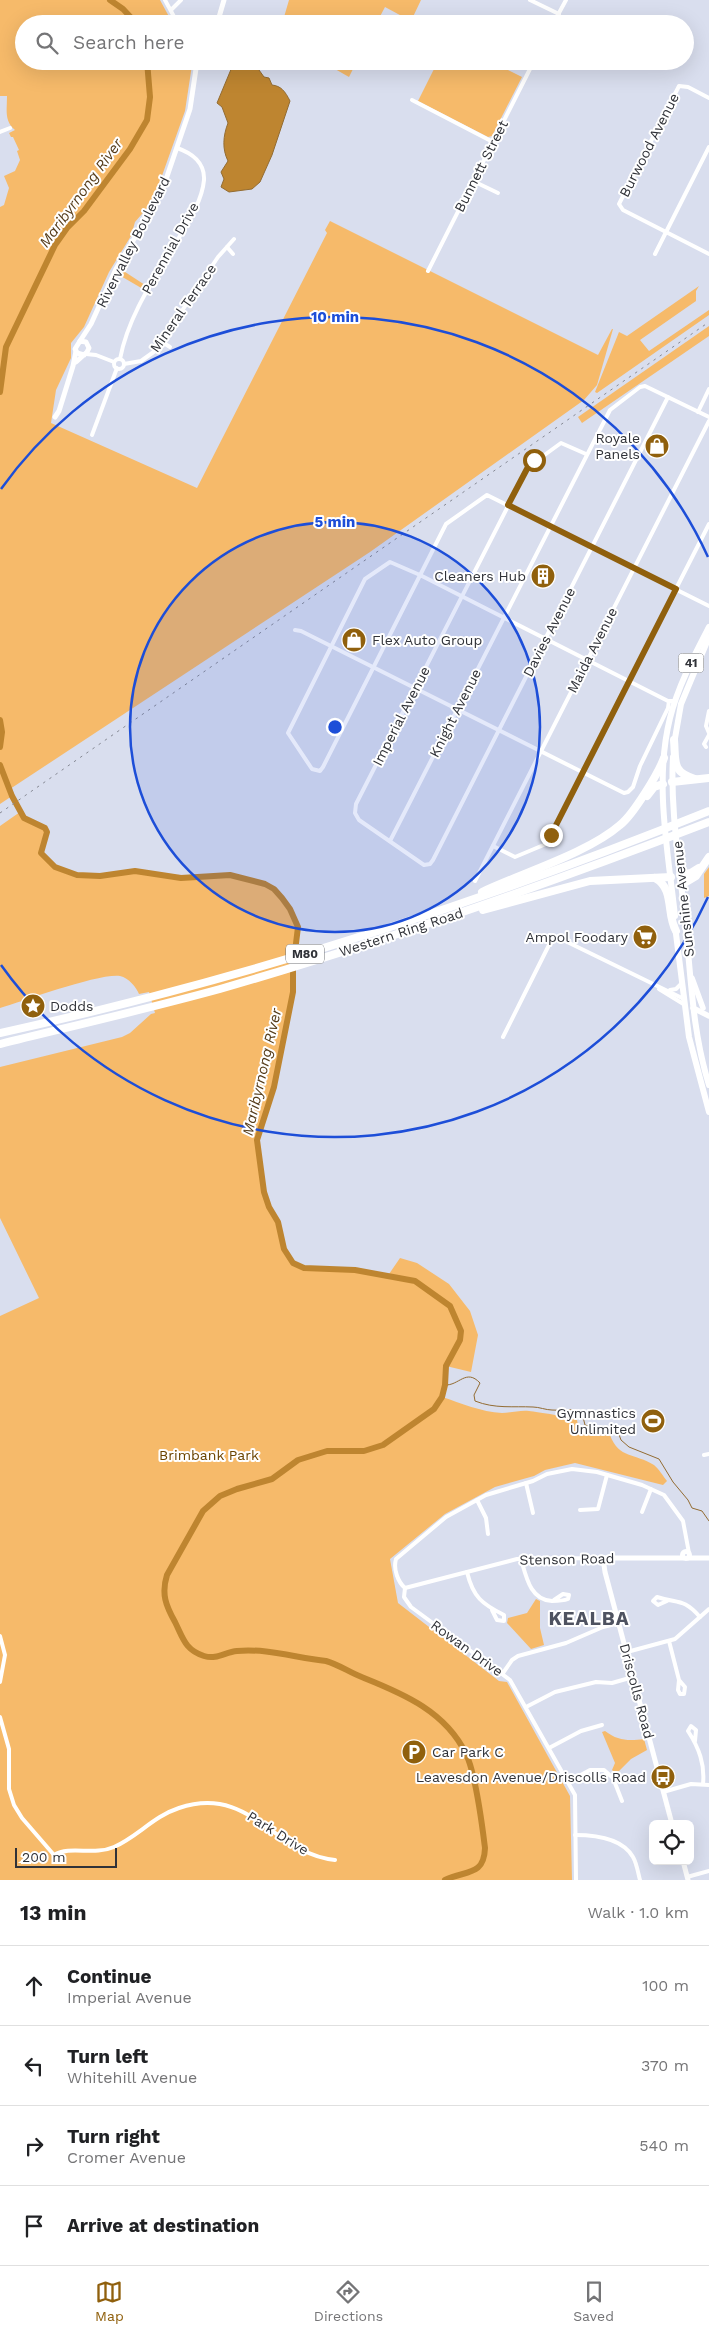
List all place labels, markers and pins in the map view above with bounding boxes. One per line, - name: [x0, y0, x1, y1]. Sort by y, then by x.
- place label: Royale Panels: [595, 430, 640, 462]
- shop icon: Royale Panels: [644, 433, 670, 459]
- building icon: Cleaners Hub: [530, 563, 556, 589]
- place label: Cleaners Hub: [434, 568, 526, 584]
- shop icon: Flex Auto Group: [341, 627, 367, 653]
- place label: Flex Auto Group: [372, 632, 482, 648]
- centre of rings: [326, 718, 344, 736]
- supermarket icon: Ampol Foodary: [632, 924, 658, 950]
- place label: Ampol Foodary: [525, 929, 629, 945]
- place icon: Dodds: [20, 993, 46, 1019]
- place label: Dodds: [50, 998, 93, 1014]
- place label: Gymnastics Unlimited: [557, 1405, 636, 1437]
- sports icon: Gymnastics Unlimited: [640, 1408, 666, 1434]
- parking icon: Car Park C: [401, 1739, 427, 1765]
- place label: Car Park C: [432, 1744, 504, 1760]
- bus stop icon: Leavesdon Avenue/Driscolls Road: [650, 1764, 676, 1790]
- place label: Leavesdon Avenue/Driscolls Road: [416, 1769, 646, 1785]

